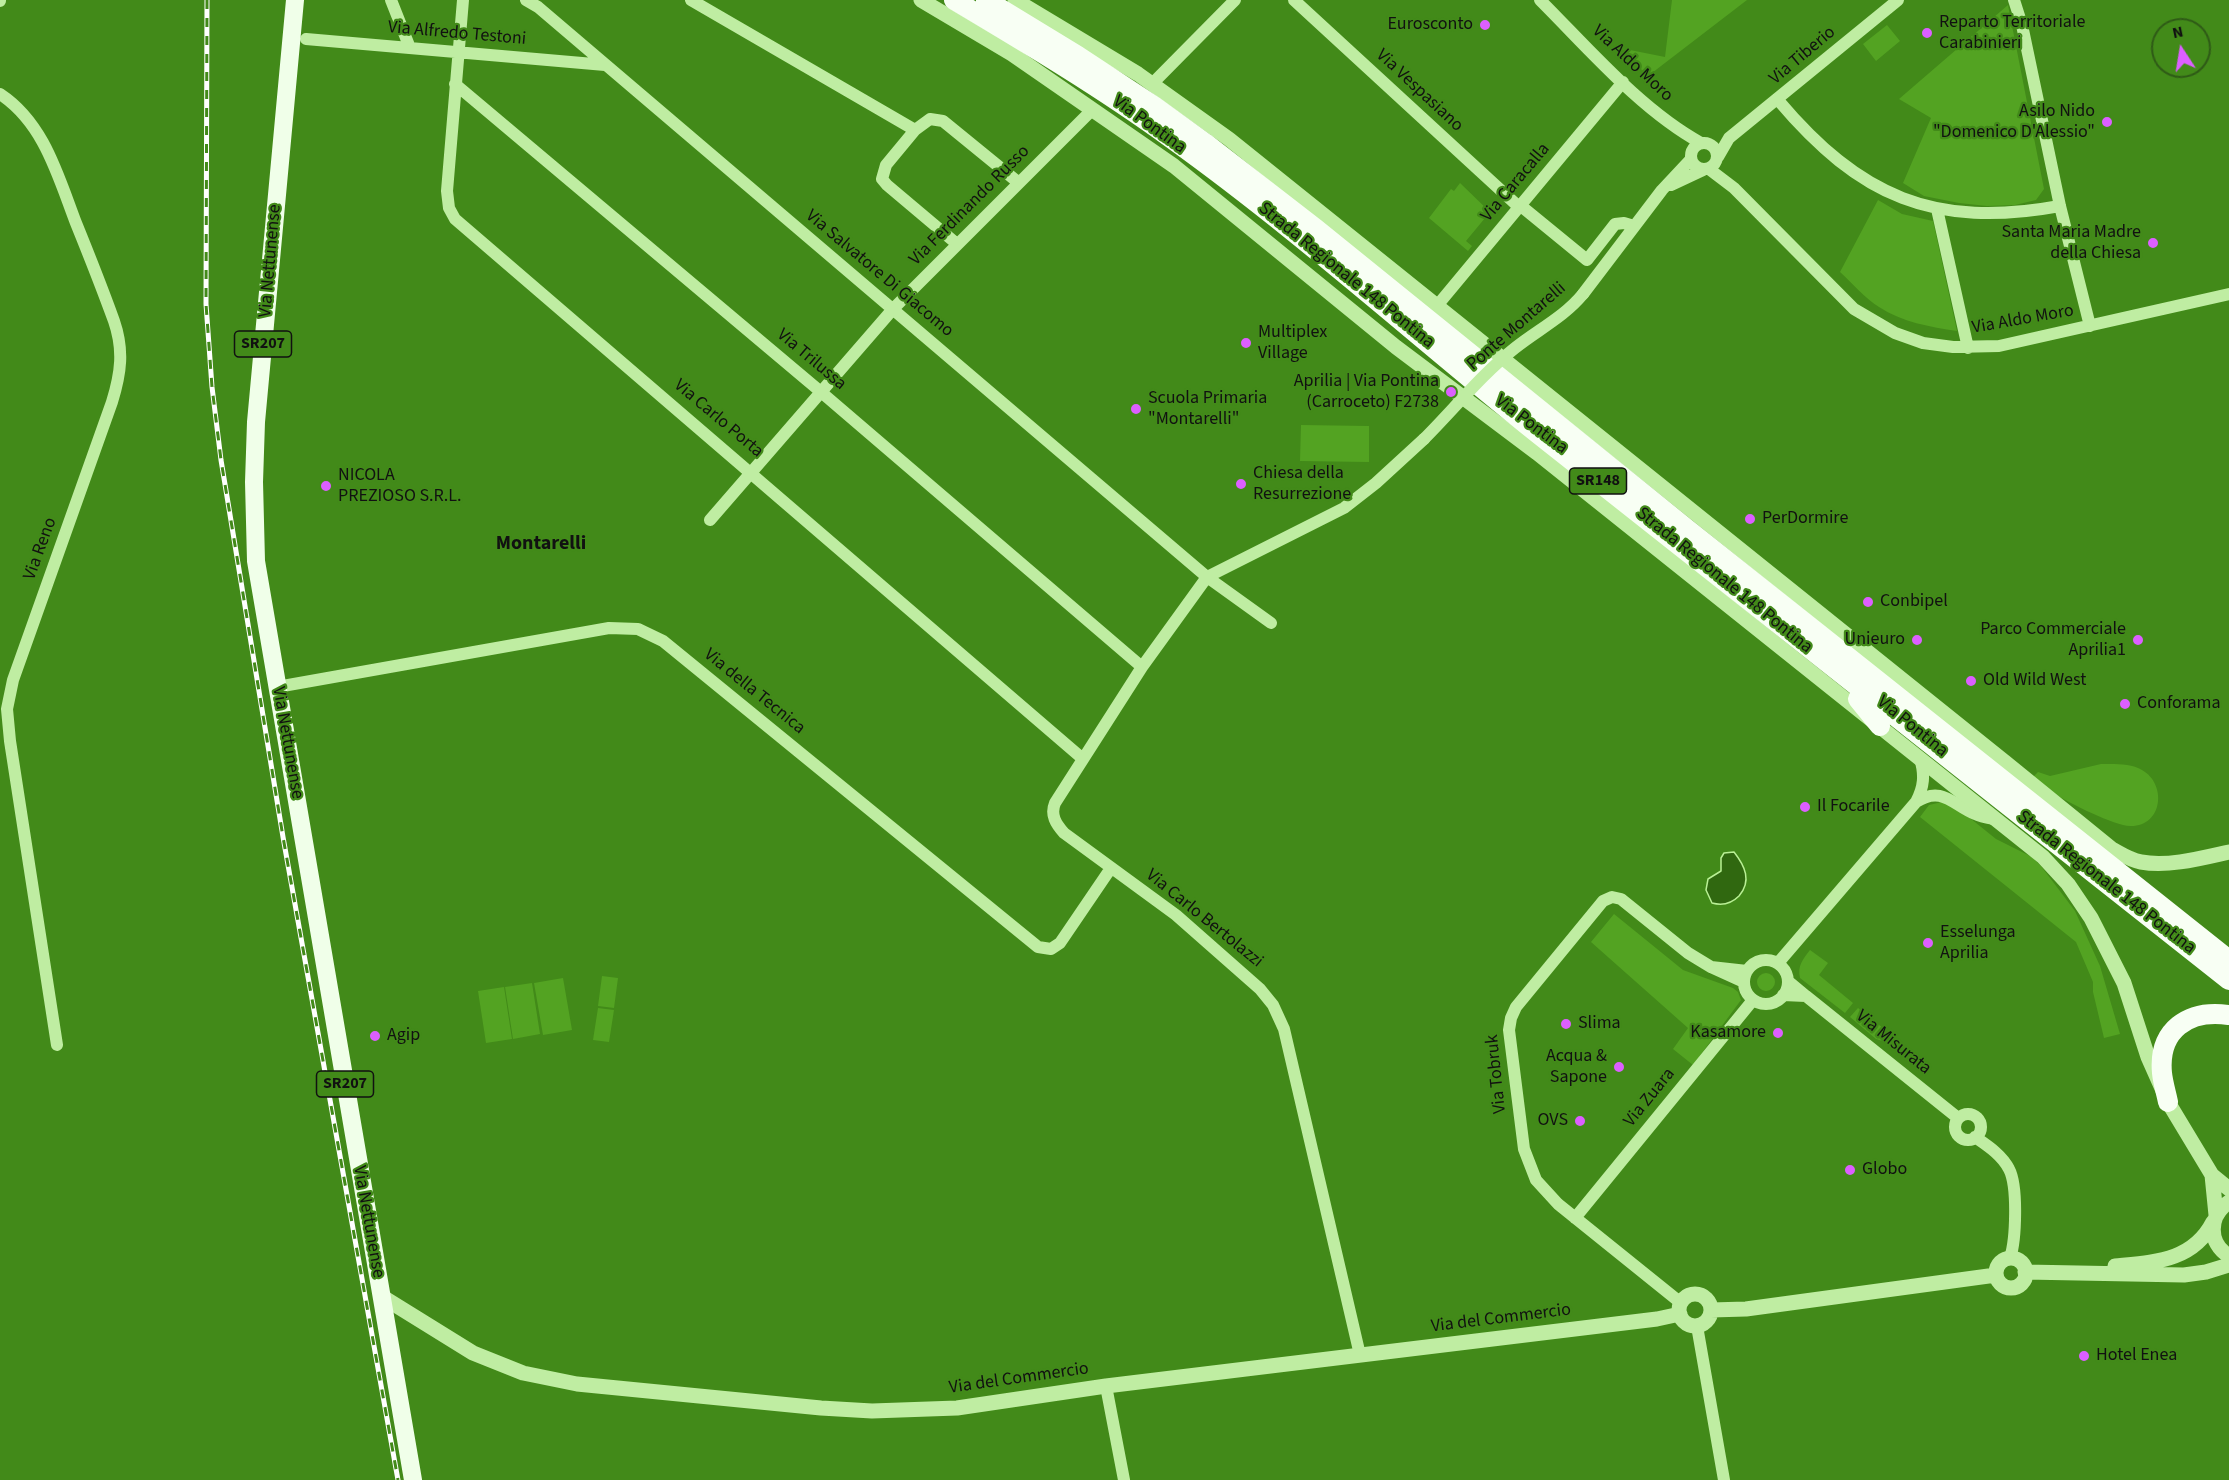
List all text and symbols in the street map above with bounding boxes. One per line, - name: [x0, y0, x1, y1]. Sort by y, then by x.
- place label: Reparto Territoriale Carabinieri: [1939, 12, 2085, 54]
- place label: Eurosconto: [1387, 14, 1473, 36]
- street label: Via Alfredo Testoni: [387, 17, 527, 51]
- marker: Eurosconto: [1478, 18, 1492, 32]
- north arrow: [2151, 18, 2211, 78]
- text: N: [2170, 20, 2185, 44]
- street label: Via Aldo Moro: [1587, 21, 1677, 107]
- street label: Via Tiberio: [1766, 22, 1840, 90]
- marker: Reparto Territoriale Carabinieri: [1920, 26, 1934, 40]
- street label: Via Vespasiano: [1371, 45, 1467, 137]
- street label: Via Pontina: [1108, 91, 1190, 159]
- place label: Asilo Nido "Domenico D'Alessio": [1933, 101, 2095, 144]
- marker: Asilo Nido "Domenico D'Alessio": [2100, 115, 2114, 129]
- street label: Via Caracalla: [1477, 139, 1555, 227]
- street label: Via Ferdinando Russo: [905, 141, 1035, 271]
- street label: Strada Regionale 148 Pontina: [1254, 198, 1438, 354]
- street label: Via Nettunense: [255, 204, 287, 318]
- street label: Via Salvatore Di Giacomo: [801, 206, 957, 342]
- place label: Santa Maria Madre della Chiesa: [2001, 222, 2141, 264]
- marker: Santa Maria Madre della Chiesa: [2146, 236, 2160, 250]
- street label: Ponte Montarelli: [1463, 278, 1571, 376]
- street label: Via Aldo Moro: [1971, 300, 2075, 340]
- place label: Multiplex Village: [1258, 322, 1327, 364]
- street label: Via Trilussa: [772, 325, 850, 395]
- road number: SR207: [234, 331, 292, 357]
- marker: Multiplex Village: [1239, 336, 1253, 350]
- place label: Aprilia | Via Pontina (Carroceto) F2738: [1294, 371, 1439, 413]
- street label: Via Carlo Porta: [669, 375, 767, 463]
- marker: Aprilia | Via Pontina (Carroceto) F2738: [1444, 385, 1458, 399]
- place label: Scuola Primaria "Montarelli": [1148, 388, 1267, 430]
- street label: Via Pontina: [1490, 391, 1572, 459]
- marker: Scuola Primaria "Montarelli": [1129, 402, 1143, 416]
- place label: Chiesa della Resurrezione: [1253, 463, 1351, 506]
- place label: NICOLA PREZIOSO S.R.L.: [338, 465, 462, 508]
- road number: SR148: [1570, 468, 1626, 494]
- marker: Chiesa della Resurrezione: [1234, 477, 1248, 491]
- marker: NICOLA PREZIOSO S.R.L.: [319, 479, 333, 493]
- street label: Strada Regionale 148 Pontina: [1632, 503, 1816, 659]
- place label: PerDormire: [1762, 508, 1848, 530]
- marker: PerDormire: [1743, 512, 1757, 526]
- street label: Via Reno: [20, 515, 62, 583]
- district label: Montarelli: [496, 533, 586, 557]
- place label: Conbipel: [1880, 591, 1948, 613]
- marker: Conbipel: [1861, 595, 1875, 609]
- place label: Parco Commerciale Aprilia1: [1980, 619, 2126, 662]
- place label: Unieuro: [1845, 629, 1905, 651]
- marker: Unieuro: [1910, 633, 1924, 647]
- marker: Parco Commerciale Aprilia1: [2131, 633, 2145, 647]
- street label: Via della Tecnica: [699, 645, 809, 739]
- place label: Old Wild West: [1983, 670, 2086, 692]
- marker: Old Wild West: [1964, 674, 1978, 688]
- street label: Via Nettunense: [267, 685, 307, 801]
- street label: Via Pontina: [1872, 692, 1952, 762]
- place label: Conforama: [2137, 693, 2221, 715]
- marker: Conforama: [2118, 697, 2132, 711]
- place label: Il Focarile: [1817, 796, 1890, 818]
- marker: Il Focarile: [1798, 800, 1812, 814]
- street label: Strada Regionale 148 Pontina: [2013, 807, 2199, 959]
- street label: Via Carlo Bertolazzi: [1141, 865, 1267, 973]
- place label: Esselunga Aprilia: [1940, 922, 2016, 964]
- marker: Esselunga Aprilia: [1921, 936, 1935, 950]
- street label: Via Misurata: [1851, 1006, 1935, 1080]
- place label: Slima: [1578, 1013, 1621, 1035]
- marker: Slima: [1559, 1017, 1573, 1031]
- place label: Kasamore: [1690, 1022, 1766, 1044]
- place label: Agip: [387, 1025, 420, 1047]
- marker: Kasamore: [1771, 1026, 1785, 1040]
- marker: Agip: [368, 1029, 382, 1043]
- street label: Via Tobruk: [1482, 1033, 1512, 1115]
- place label: Acqua & Sapone: [1546, 1046, 1607, 1088]
- marker: Acqua & Sapone: [1612, 1060, 1626, 1074]
- street label: Via Zuara: [1620, 1064, 1680, 1132]
- road number: SR207: [316, 1071, 374, 1097]
- place label: OVS: [1538, 1110, 1568, 1132]
- marker: OVS: [1573, 1114, 1587, 1128]
- place label: Globo: [1862, 1159, 1907, 1181]
- marker: Globo: [1843, 1163, 1857, 1177]
- street label: Via Nettunense: [348, 1164, 388, 1280]
- street label: Via del Commercio: [1430, 1300, 1572, 1338]
- place label: Hotel Enea: [2096, 1345, 2177, 1367]
- marker: Hotel Enea: [2077, 1349, 2091, 1363]
- street label: Via del Commercio: [948, 1359, 1090, 1399]

